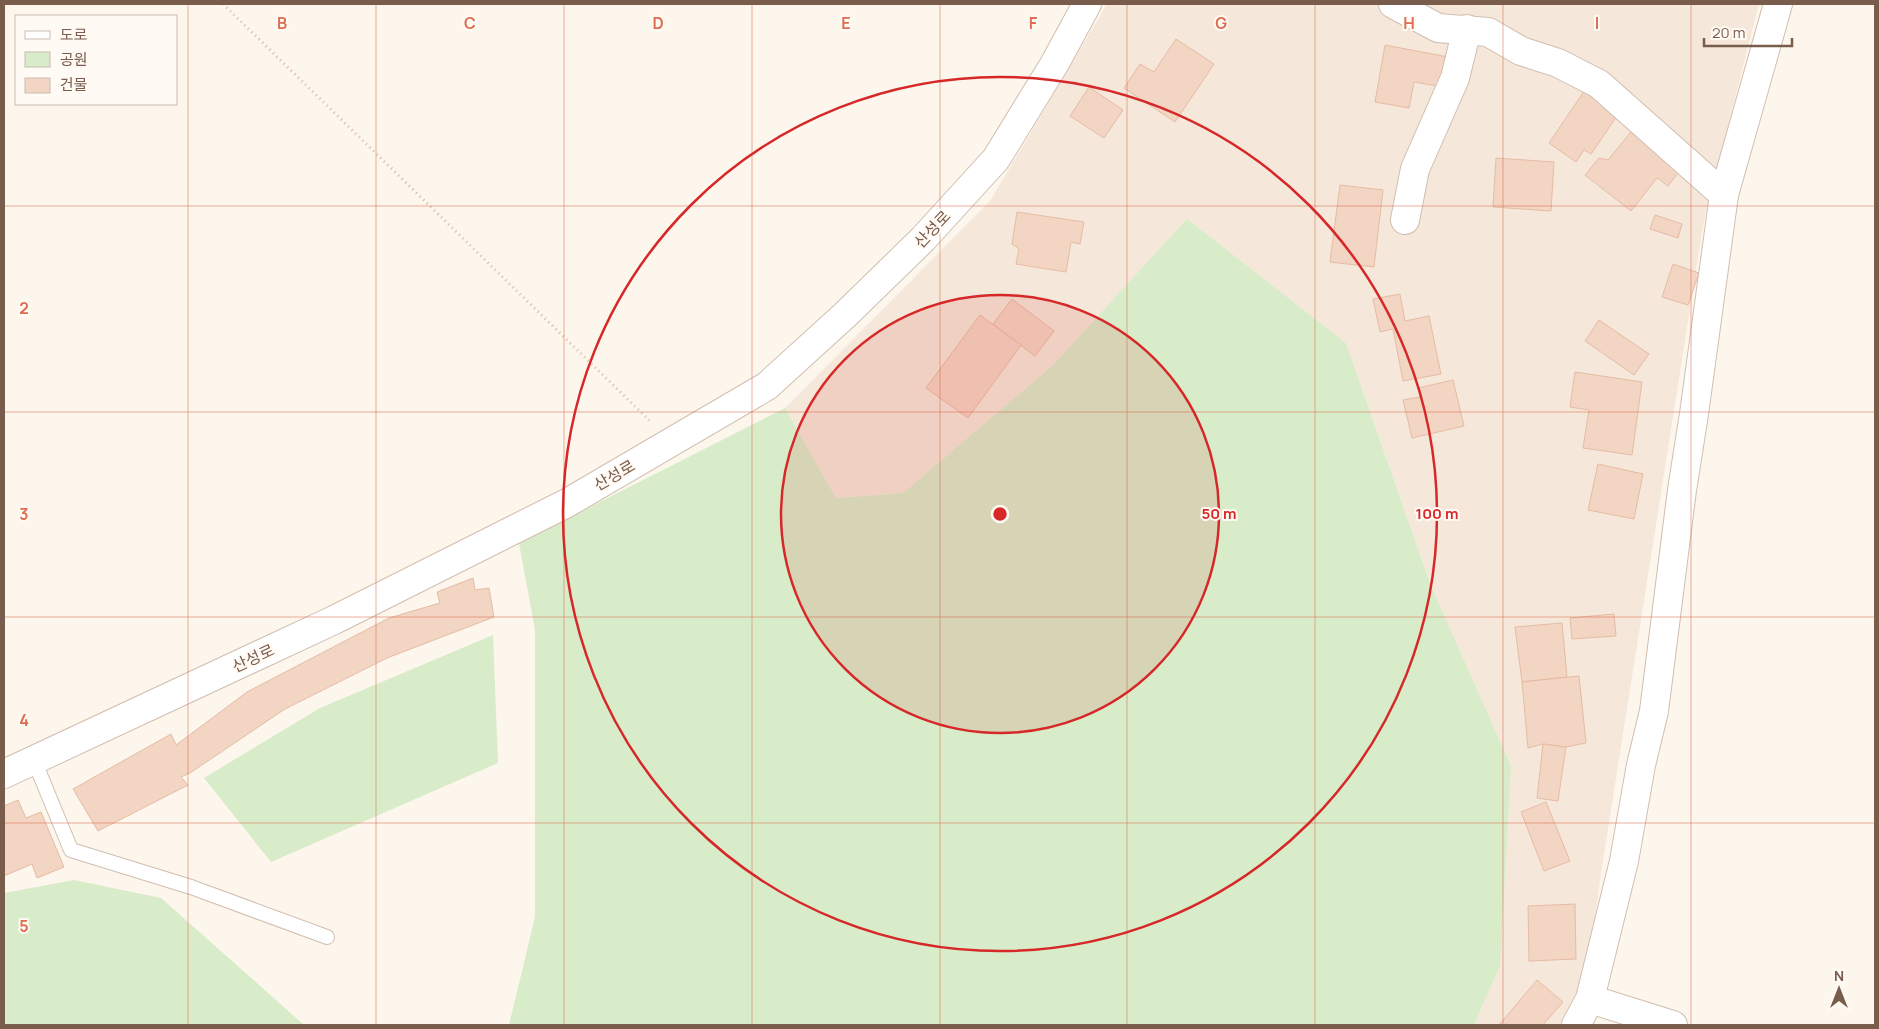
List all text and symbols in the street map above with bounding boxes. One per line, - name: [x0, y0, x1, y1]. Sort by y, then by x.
- text: B: [277, 12, 287, 34]
- text: C: [464, 12, 476, 34]
- text: D: [652, 12, 664, 34]
- text: E: [841, 12, 851, 34]
- text: F: [1029, 12, 1038, 34]
- text: G: [1215, 12, 1227, 34]
- text: H: [1403, 12, 1415, 34]
- text: I: [1595, 12, 1599, 34]
- legend: [15, 15, 178, 105]
- scale bar: [1704, 15, 1792, 47]
- text: 20 m: [1712, 22, 1745, 43]
- text: 도로: [60, 24, 88, 45]
- text: 공원: [60, 49, 88, 70]
- text: 건물: [60, 74, 88, 95]
- street label: 산성로: [909, 205, 955, 253]
- text: 2: [19, 297, 29, 319]
- street label: 산성로: [589, 454, 639, 496]
- text: 3: [19, 503, 29, 525]
- text: 50 m: [1201, 503, 1237, 524]
- text: 100 m: [1416, 503, 1458, 524]
- centre of rings: [991, 505, 1009, 523]
- street label: 산성로: [228, 639, 278, 677]
- text: 4: [19, 709, 29, 731]
- text: 5: [19, 915, 29, 937]
- north arrow: [1814, 964, 1864, 1014]
- text: N: [1834, 966, 1844, 985]

